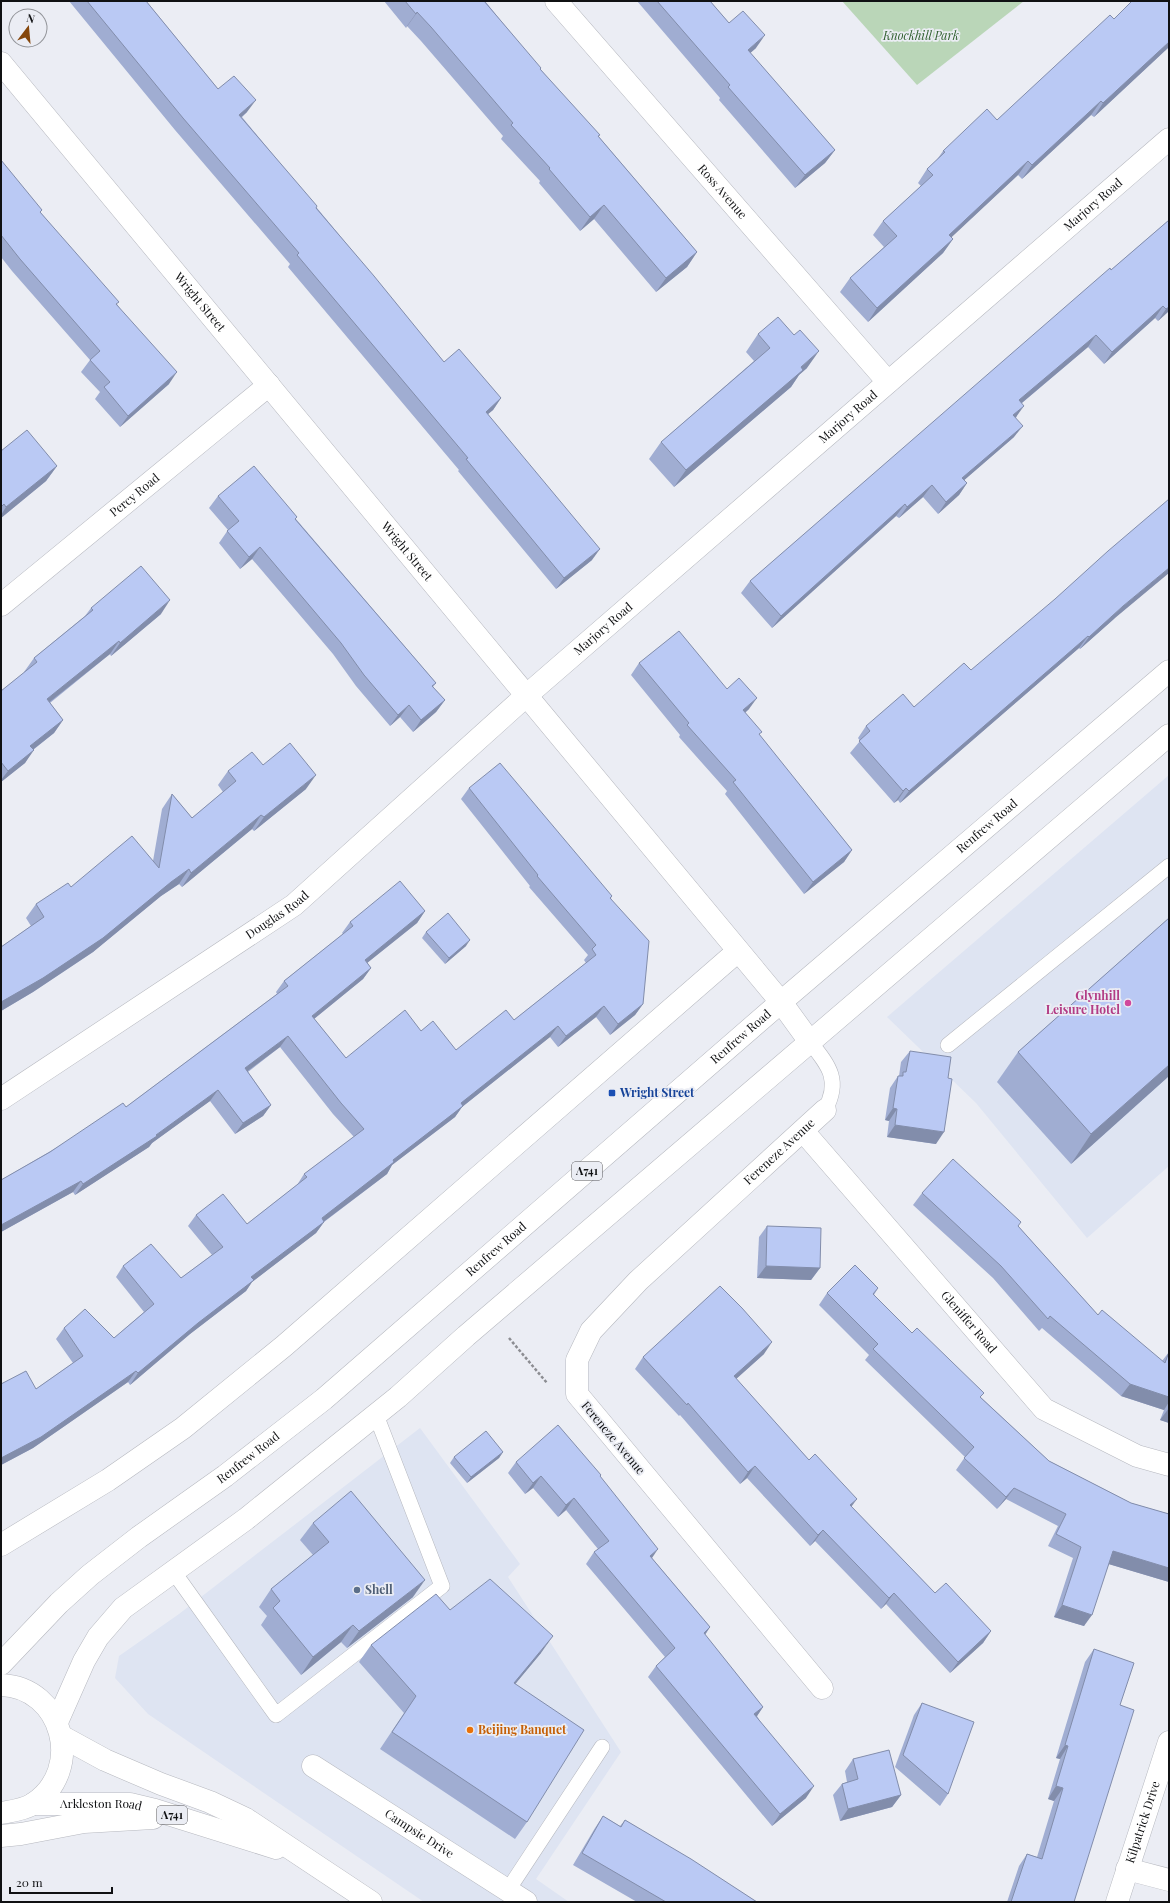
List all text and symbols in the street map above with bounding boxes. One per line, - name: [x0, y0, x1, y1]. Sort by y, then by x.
- north arrow: [8, 8, 48, 48]
- text: N: [25, 10, 37, 26]
- park label: Knockhill Park: [882, 27, 959, 43]
- street label: Ross Avenue: [695, 160, 751, 222]
- street label: Marjory Road: [1060, 174, 1125, 234]
- street label: Wright Street: [171, 268, 230, 335]
- street label: Marjory Road: [815, 386, 880, 446]
- street label: Percy Road: [106, 469, 162, 520]
- street label: Wright Street: [378, 517, 437, 584]
- street label: Marjory Road: [570, 598, 635, 658]
- street label: Renfrew Road: [953, 795, 1020, 856]
- street label: Douglas Road: [242, 887, 312, 942]
- place label: Glynhill Leisure Hotel: [1046, 987, 1120, 1017]
- marker: Glynhill Leisure Hotel: [1123, 998, 1133, 1008]
- street label: Renfrew Road: [706, 1005, 774, 1067]
- place label: Wright Street: [619, 1084, 695, 1100]
- marker: Wright Street: [607, 1088, 617, 1098]
- street label: Fereneze Avenue: [740, 1114, 818, 1188]
- road number: A741: [572, 1162, 602, 1180]
- street label: Renfrew Road: [462, 1218, 529, 1279]
- street label: Gleniffer Road: [938, 1287, 1001, 1356]
- street label: Fereneze Avenue: [578, 1397, 649, 1477]
- street label: Renfrew Road: [213, 1428, 282, 1486]
- place label: Shell: [365, 1581, 393, 1597]
- marker: Shell: [352, 1585, 362, 1595]
- place label: Beijing Banquet: [478, 1721, 567, 1737]
- marker: Beijing Banquet: [465, 1725, 475, 1735]
- street label: Kilpatrick Drive: [1121, 1779, 1163, 1865]
- street label: Arkleston Road: [59, 1795, 144, 1814]
- street label: Campsie Drive: [382, 1805, 457, 1861]
- road number: A741: [157, 1806, 187, 1824]
- scale bar: [10, 1869, 112, 1895]
- text: 20 m: [16, 1874, 43, 1890]

